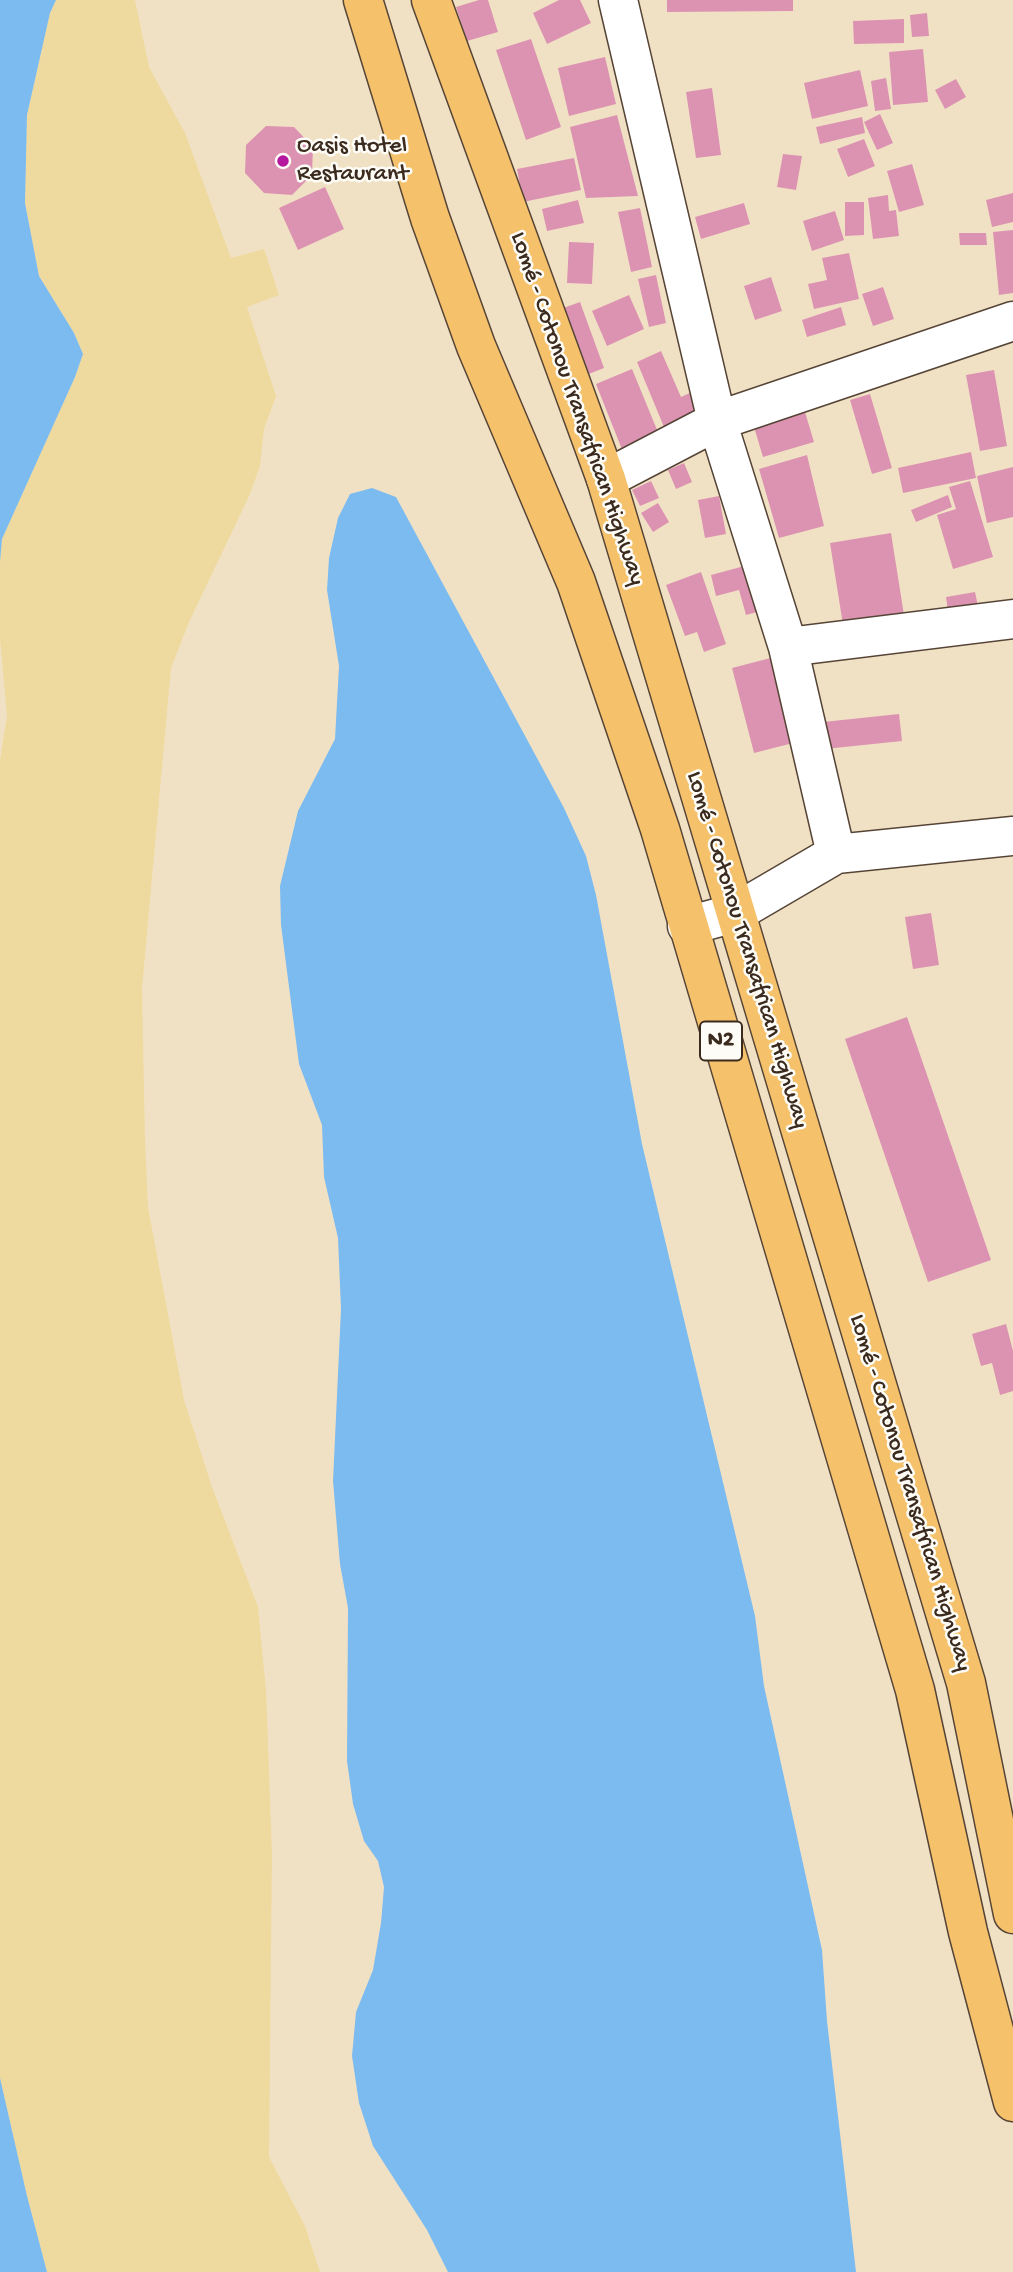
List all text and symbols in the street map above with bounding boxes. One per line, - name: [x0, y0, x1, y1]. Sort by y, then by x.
- place label: Oasis Hotel Restaurant: [297, 133, 408, 189]
- marker: Oasis Hotel Restaurant: [275, 153, 291, 169]
- street label: Lomé - Cotonou Transafrican Highway: [502, 229, 650, 589]
- street label: Lomé - Cotonou Transafrican Highway: [678, 768, 814, 1132]
- road number: N2: [700, 1022, 742, 1060]
- street label: Lomé - Cotonou Transafrican Highway: [841, 1311, 977, 1675]

